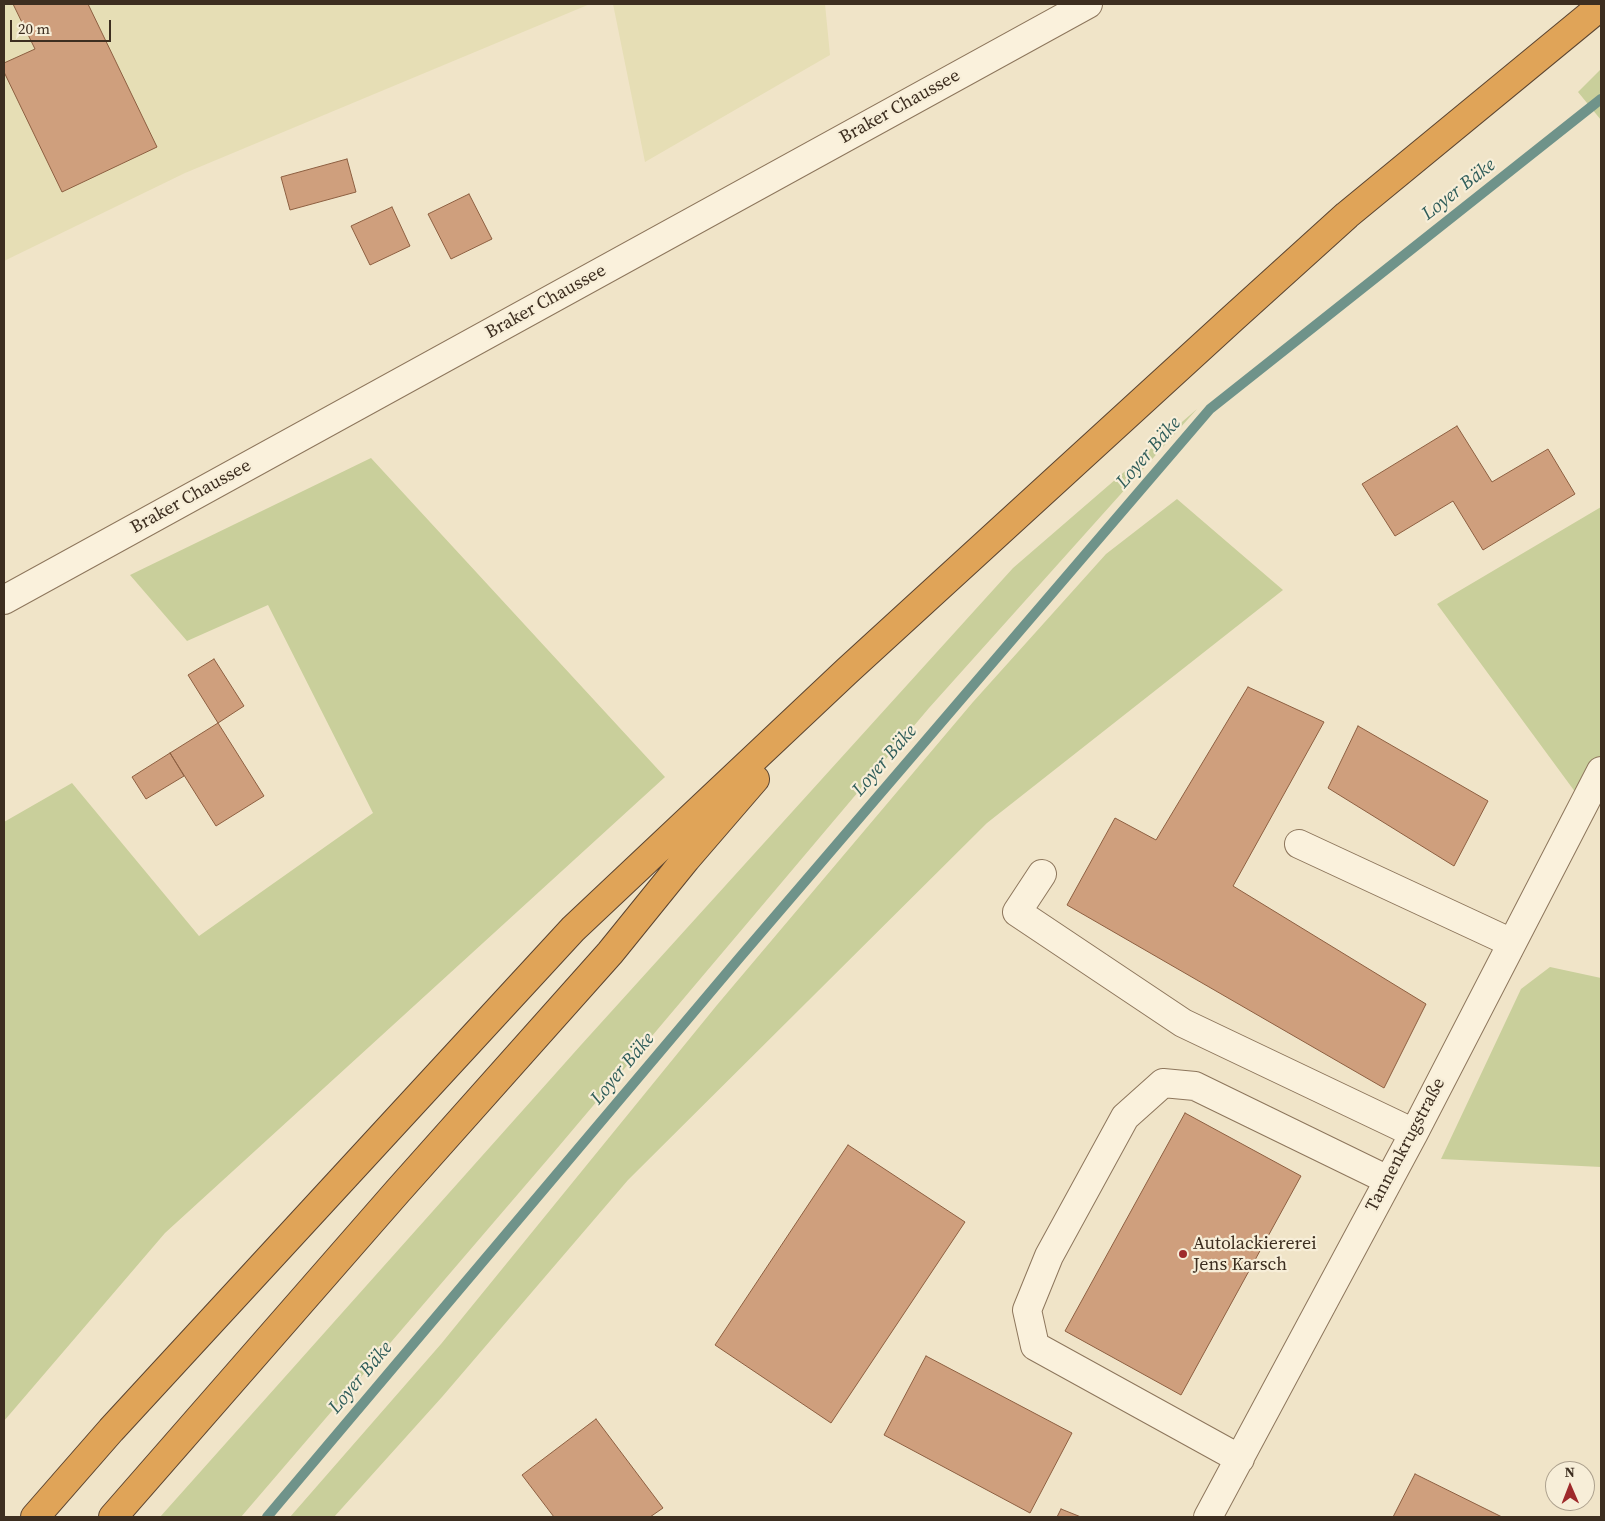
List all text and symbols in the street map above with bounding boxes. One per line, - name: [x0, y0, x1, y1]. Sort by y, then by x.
- scale bar: [12, 10, 114, 42]
- text: 20 m: [18, 18, 50, 39]
- street label: Braker Chaussee: [836, 65, 964, 149]
- water label: Loyer Bäke: [1418, 154, 1500, 226]
- street label: Braker Chaussee: [482, 260, 610, 344]
- water label: Loyer Bäke: [1112, 413, 1186, 493]
- street label: Braker Chaussee: [127, 455, 255, 539]
- water label: Loyer Bäke: [848, 721, 922, 801]
- water label: Loyer Bäke: [586, 1028, 660, 1110]
- street label: Tannenkrugstraße: [1362, 1074, 1450, 1216]
- place label: Autolackiererei Jens Karsch: [1193, 1233, 1317, 1276]
- marker: Autolackiererei Jens Karsch: [1177, 1248, 1189, 1260]
- water label: Loyer Bäke: [324, 1337, 398, 1419]
- north arrow: [1545, 1461, 1595, 1511]
- text: N: [1564, 1462, 1575, 1482]

